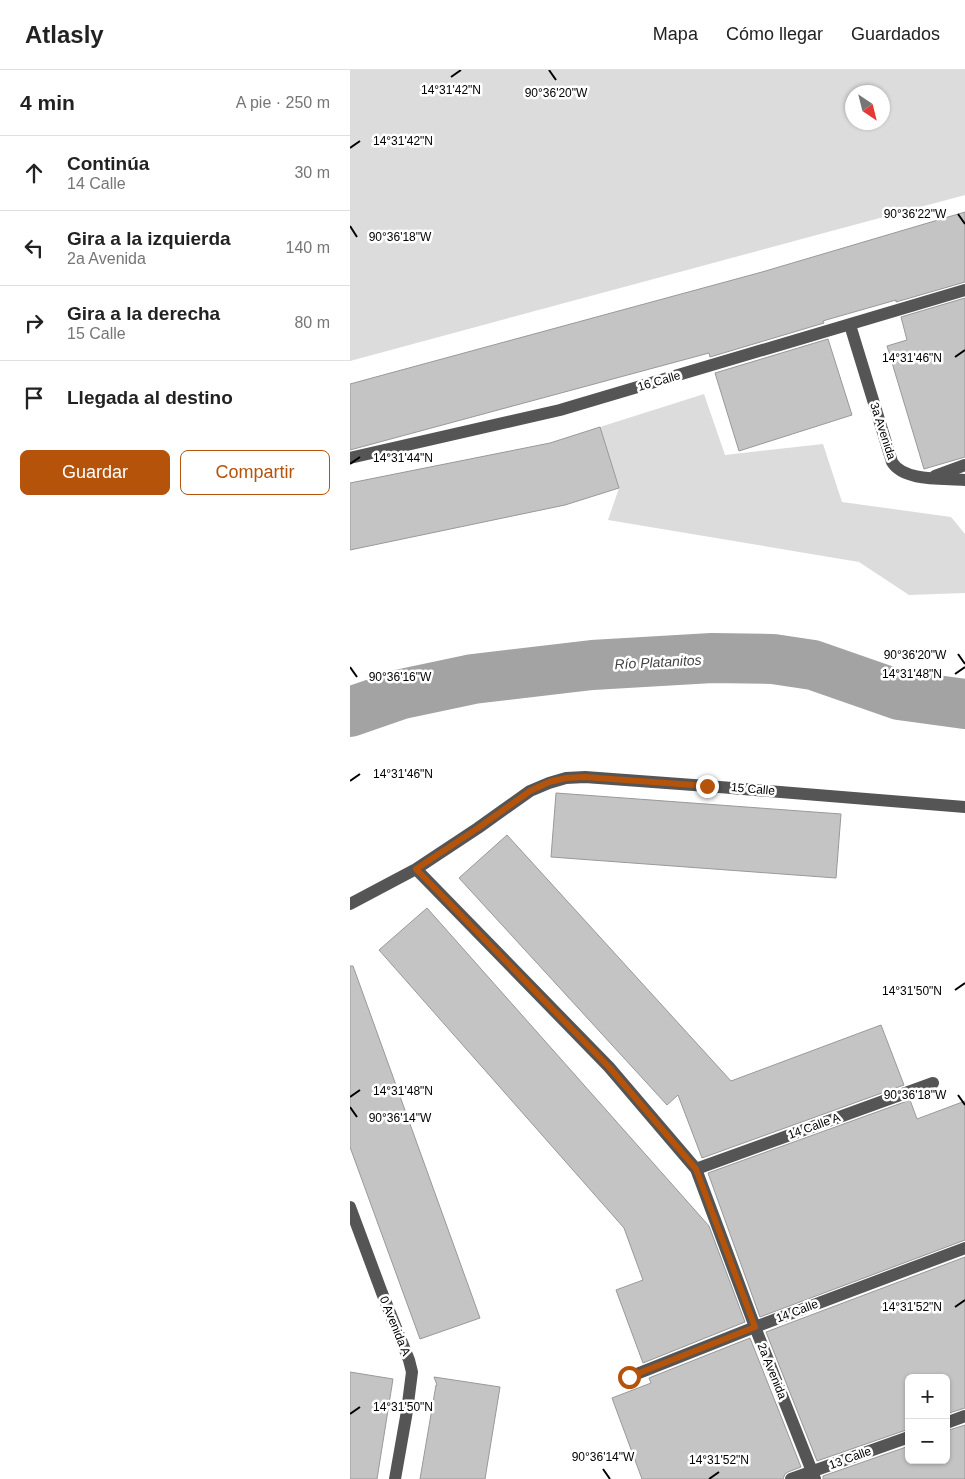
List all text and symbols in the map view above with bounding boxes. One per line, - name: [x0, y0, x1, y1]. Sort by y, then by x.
- text: Atlasly: [25, 21, 104, 48]
- text: Mapa: [653, 24, 698, 44]
- text: Cómo llegar: [726, 24, 823, 44]
- text: Guardados: [851, 24, 940, 44]
- text: 14°31'42"N: [421, 83, 481, 97]
- north arrow: [845, 85, 890, 130]
- text: 90°36'20"W: [525, 86, 588, 100]
- text: 4 min: [20, 91, 75, 114]
- text: A pie · 250 m: [236, 94, 330, 111]
- text: 14°31'42"N: [373, 134, 433, 148]
- text: Continúa: [67, 153, 149, 174]
- icon: ahead: [20, 159, 48, 187]
- text: 30 m: [294, 164, 330, 181]
- text: 14 Calle: [67, 175, 126, 192]
- text: 90°36'22"W: [884, 207, 947, 221]
- text: Gira a la izquierda: [67, 228, 231, 249]
- text: 90°36'18"W: [369, 230, 432, 244]
- icon: left: [20, 234, 48, 262]
- text: 140 m: [286, 239, 330, 256]
- text: 2a Avenida: [67, 250, 146, 267]
- text: Gira a la derecha: [67, 303, 220, 324]
- icon: right: [20, 309, 48, 337]
- text: 80 m: [294, 314, 330, 331]
- text: 15 Calle: [67, 325, 126, 342]
- text: 14°31'46"N: [882, 351, 942, 365]
- street label: 16 Calle: [636, 368, 682, 394]
- icon: arrive: [20, 384, 48, 412]
- text: Llegada al destino: [67, 387, 233, 408]
- street label: 3a Avenida: [867, 401, 899, 462]
- button: Guardar: [20, 450, 170, 495]
- button: Compartir: [180, 450, 330, 495]
- text: 14°31'44"N: [373, 451, 433, 465]
- text: 90°36'20"W: [884, 648, 947, 662]
- water label: Río Platanitos: [614, 652, 702, 672]
- text: 14°31'48"N: [882, 667, 942, 681]
- text: 90°36'16"W: [369, 670, 432, 684]
- text: 14°31'46"N: [373, 767, 433, 781]
- route end: [696, 775, 719, 798]
- street label: 15 Calle: [730, 780, 776, 798]
- text: 14°31'50"N: [882, 984, 942, 998]
- text: 14°31'48"N: [373, 1084, 433, 1098]
- text: 90°36'18"W: [884, 1088, 947, 1102]
- street label: 14 Calle A: [786, 1110, 842, 1142]
- text: 90°36'14"W: [369, 1111, 432, 1125]
- street label: 0 Avenida A: [377, 1294, 413, 1358]
- street label: 14 Calle: [774, 1296, 820, 1325]
- text: 14°31'52"N: [882, 1300, 942, 1314]
- street label: 2a Avenida: [754, 1341, 790, 1401]
- route start: [618, 1366, 641, 1389]
- map controls: [905, 1374, 950, 1464]
- button: +: [905, 1374, 950, 1419]
- text: 14°31'50"N: [373, 1400, 433, 1414]
- button: −: [905, 1419, 950, 1464]
- street label: 13 Calle: [827, 1444, 873, 1472]
- text: 90°36'14"W: [572, 1450, 635, 1464]
- text: 14°31'52"N: [689, 1453, 749, 1467]

